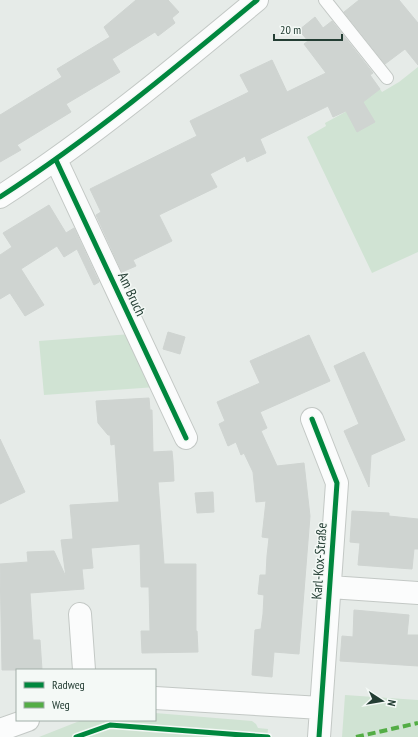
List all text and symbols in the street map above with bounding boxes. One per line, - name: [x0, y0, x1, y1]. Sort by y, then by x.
- scale bar: [274, 16, 342, 42]
- text: 20 m: [280, 22, 301, 37]
- street label: Am Bruch: [114, 269, 150, 319]
- street label: Karl-Kox-Straße: [307, 522, 331, 600]
- legend: [16, 669, 156, 721]
- text: Radweg: [52, 677, 85, 692]
- north arrow: [362, 681, 402, 721]
- text: Weg: [52, 697, 70, 712]
- text: N: [384, 699, 399, 707]

